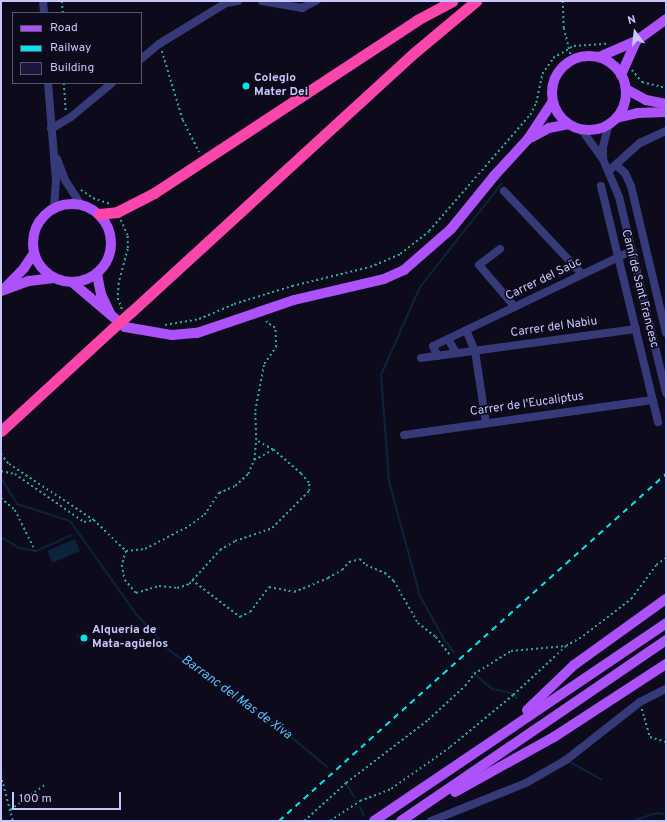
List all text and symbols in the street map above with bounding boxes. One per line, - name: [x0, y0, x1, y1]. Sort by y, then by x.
- legend: [12, 12, 142, 84]
- north arrow: [615, 12, 655, 52]
- text: N: [626, 13, 638, 28]
- text: Road: [50, 20, 78, 36]
- text: Railway: [50, 40, 91, 56]
- text: Building: [50, 60, 94, 76]
- place label: Colegio Mater Dei: [254, 72, 308, 100]
- marker: Colegio Mater Dei: [241, 81, 251, 91]
- street label: Camí de Sant Francesc: [617, 228, 661, 350]
- street label: Carrer del Saüc: [504, 255, 584, 305]
- street label: Carrer del Nabiu: [510, 315, 598, 341]
- street label: Carrer de l'Eucaliptus: [469, 390, 585, 420]
- place label: Alqueria de Mata-agüelos: [92, 624, 168, 652]
- marker: Alqueria de Mata-agüelos: [79, 633, 89, 643]
- water label: Barranc del Mas de Xiva: [178, 653, 294, 743]
- scale bar: [14, 784, 123, 810]
- text: 100 m: [19, 791, 52, 807]

